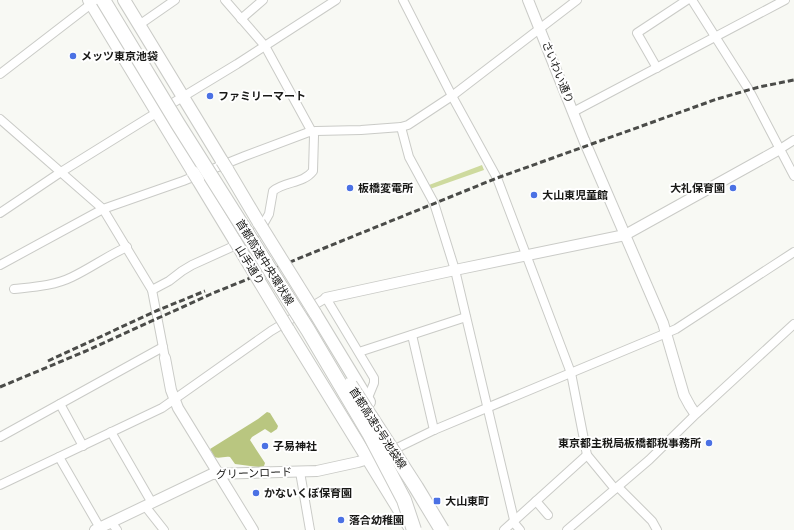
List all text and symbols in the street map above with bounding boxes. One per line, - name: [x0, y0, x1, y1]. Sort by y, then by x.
- street label: さいわい通り: [539, 39, 577, 105]
- place label: メッツ東京池袋: [81, 49, 158, 63]
- marker: メッツ東京池袋: [68, 51, 78, 61]
- place label: ファミリーマート: [218, 89, 306, 103]
- marker: ファミリーマート: [205, 91, 215, 101]
- place label: 板橋変電所: [358, 181, 413, 195]
- place label: 大礼保育園: [670, 181, 725, 195]
- marker: 板橋変電所: [345, 183, 355, 193]
- marker: 大礼保育園: [728, 183, 738, 193]
- place label: 大山東児童館: [542, 188, 608, 202]
- marker: 大山東児童館: [529, 190, 539, 200]
- street label: 首都高速中央環状線: [233, 216, 297, 308]
- street label: 山手通り: [232, 243, 268, 287]
- street label: 首都高速5号池袋線: [346, 385, 410, 471]
- place label: 東京都主税局板橋都税事務所: [558, 436, 701, 450]
- marker: 東京都主税局板橋都税事務所: [704, 438, 714, 448]
- place label: 子易神社: [273, 439, 317, 453]
- marker: 子易神社: [260, 441, 270, 451]
- street label: グリーンロード: [216, 465, 292, 481]
- place label: かないくぼ保育園: [264, 486, 352, 500]
- marker: かないくぼ保育園: [251, 488, 261, 498]
- place label: 大山東町: [445, 494, 489, 508]
- marker: 大山東町: [432, 496, 442, 506]
- place label: 落合幼稚園: [349, 513, 404, 527]
- marker: 落合幼稚園: [336, 515, 346, 525]

